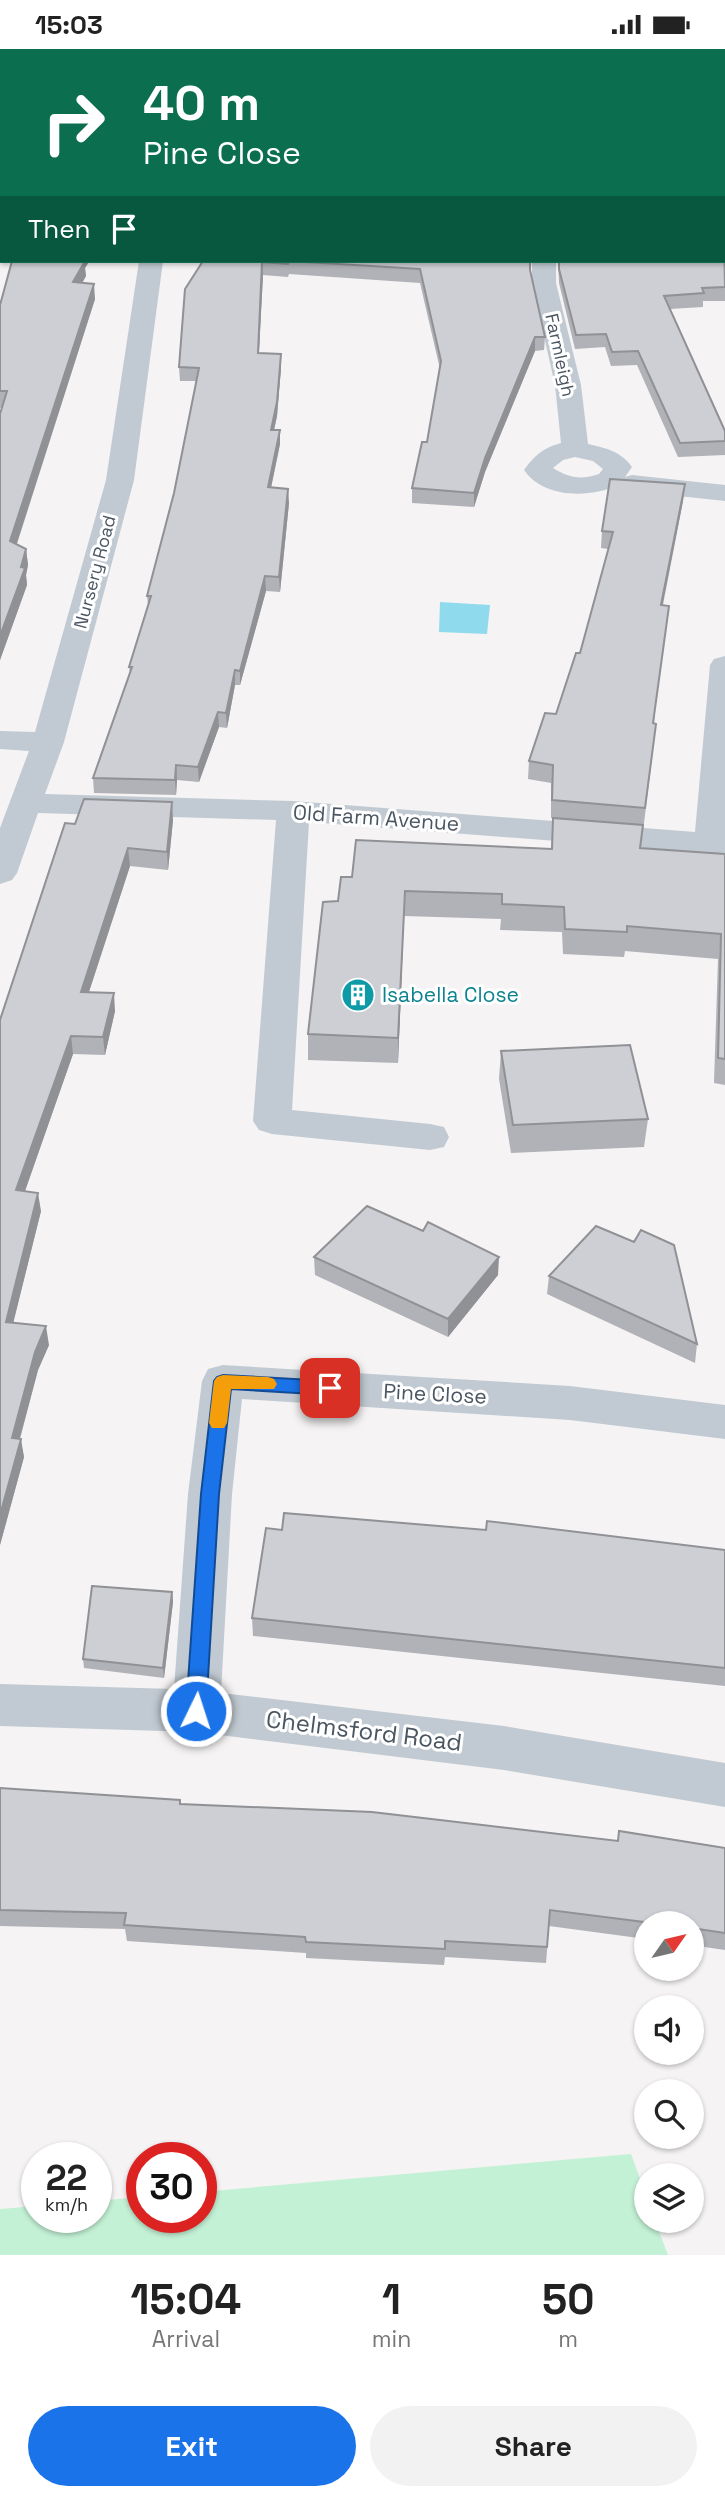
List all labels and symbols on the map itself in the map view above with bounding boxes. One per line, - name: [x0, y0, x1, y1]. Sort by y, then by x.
- street label: Farmleigh: [540, 311, 580, 399]
- street label: Nursery Road: [68, 513, 121, 631]
- street label: Old Farm Avenue: [292, 798, 460, 837]
- building icon: Isabella Close: [339, 976, 377, 1014]
- place label: Isabella Close: [382, 981, 519, 1008]
- pin: [300, 1358, 360, 1418]
- street label: Pine Close: [383, 1377, 487, 1410]
- position arrow: [159, 1674, 233, 1748]
- street label: Chelmsford Road: [264, 1703, 464, 1758]
- north arrow: [634, 1911, 704, 1981]
- speed limit sign: 30: [126, 2142, 217, 2233]

